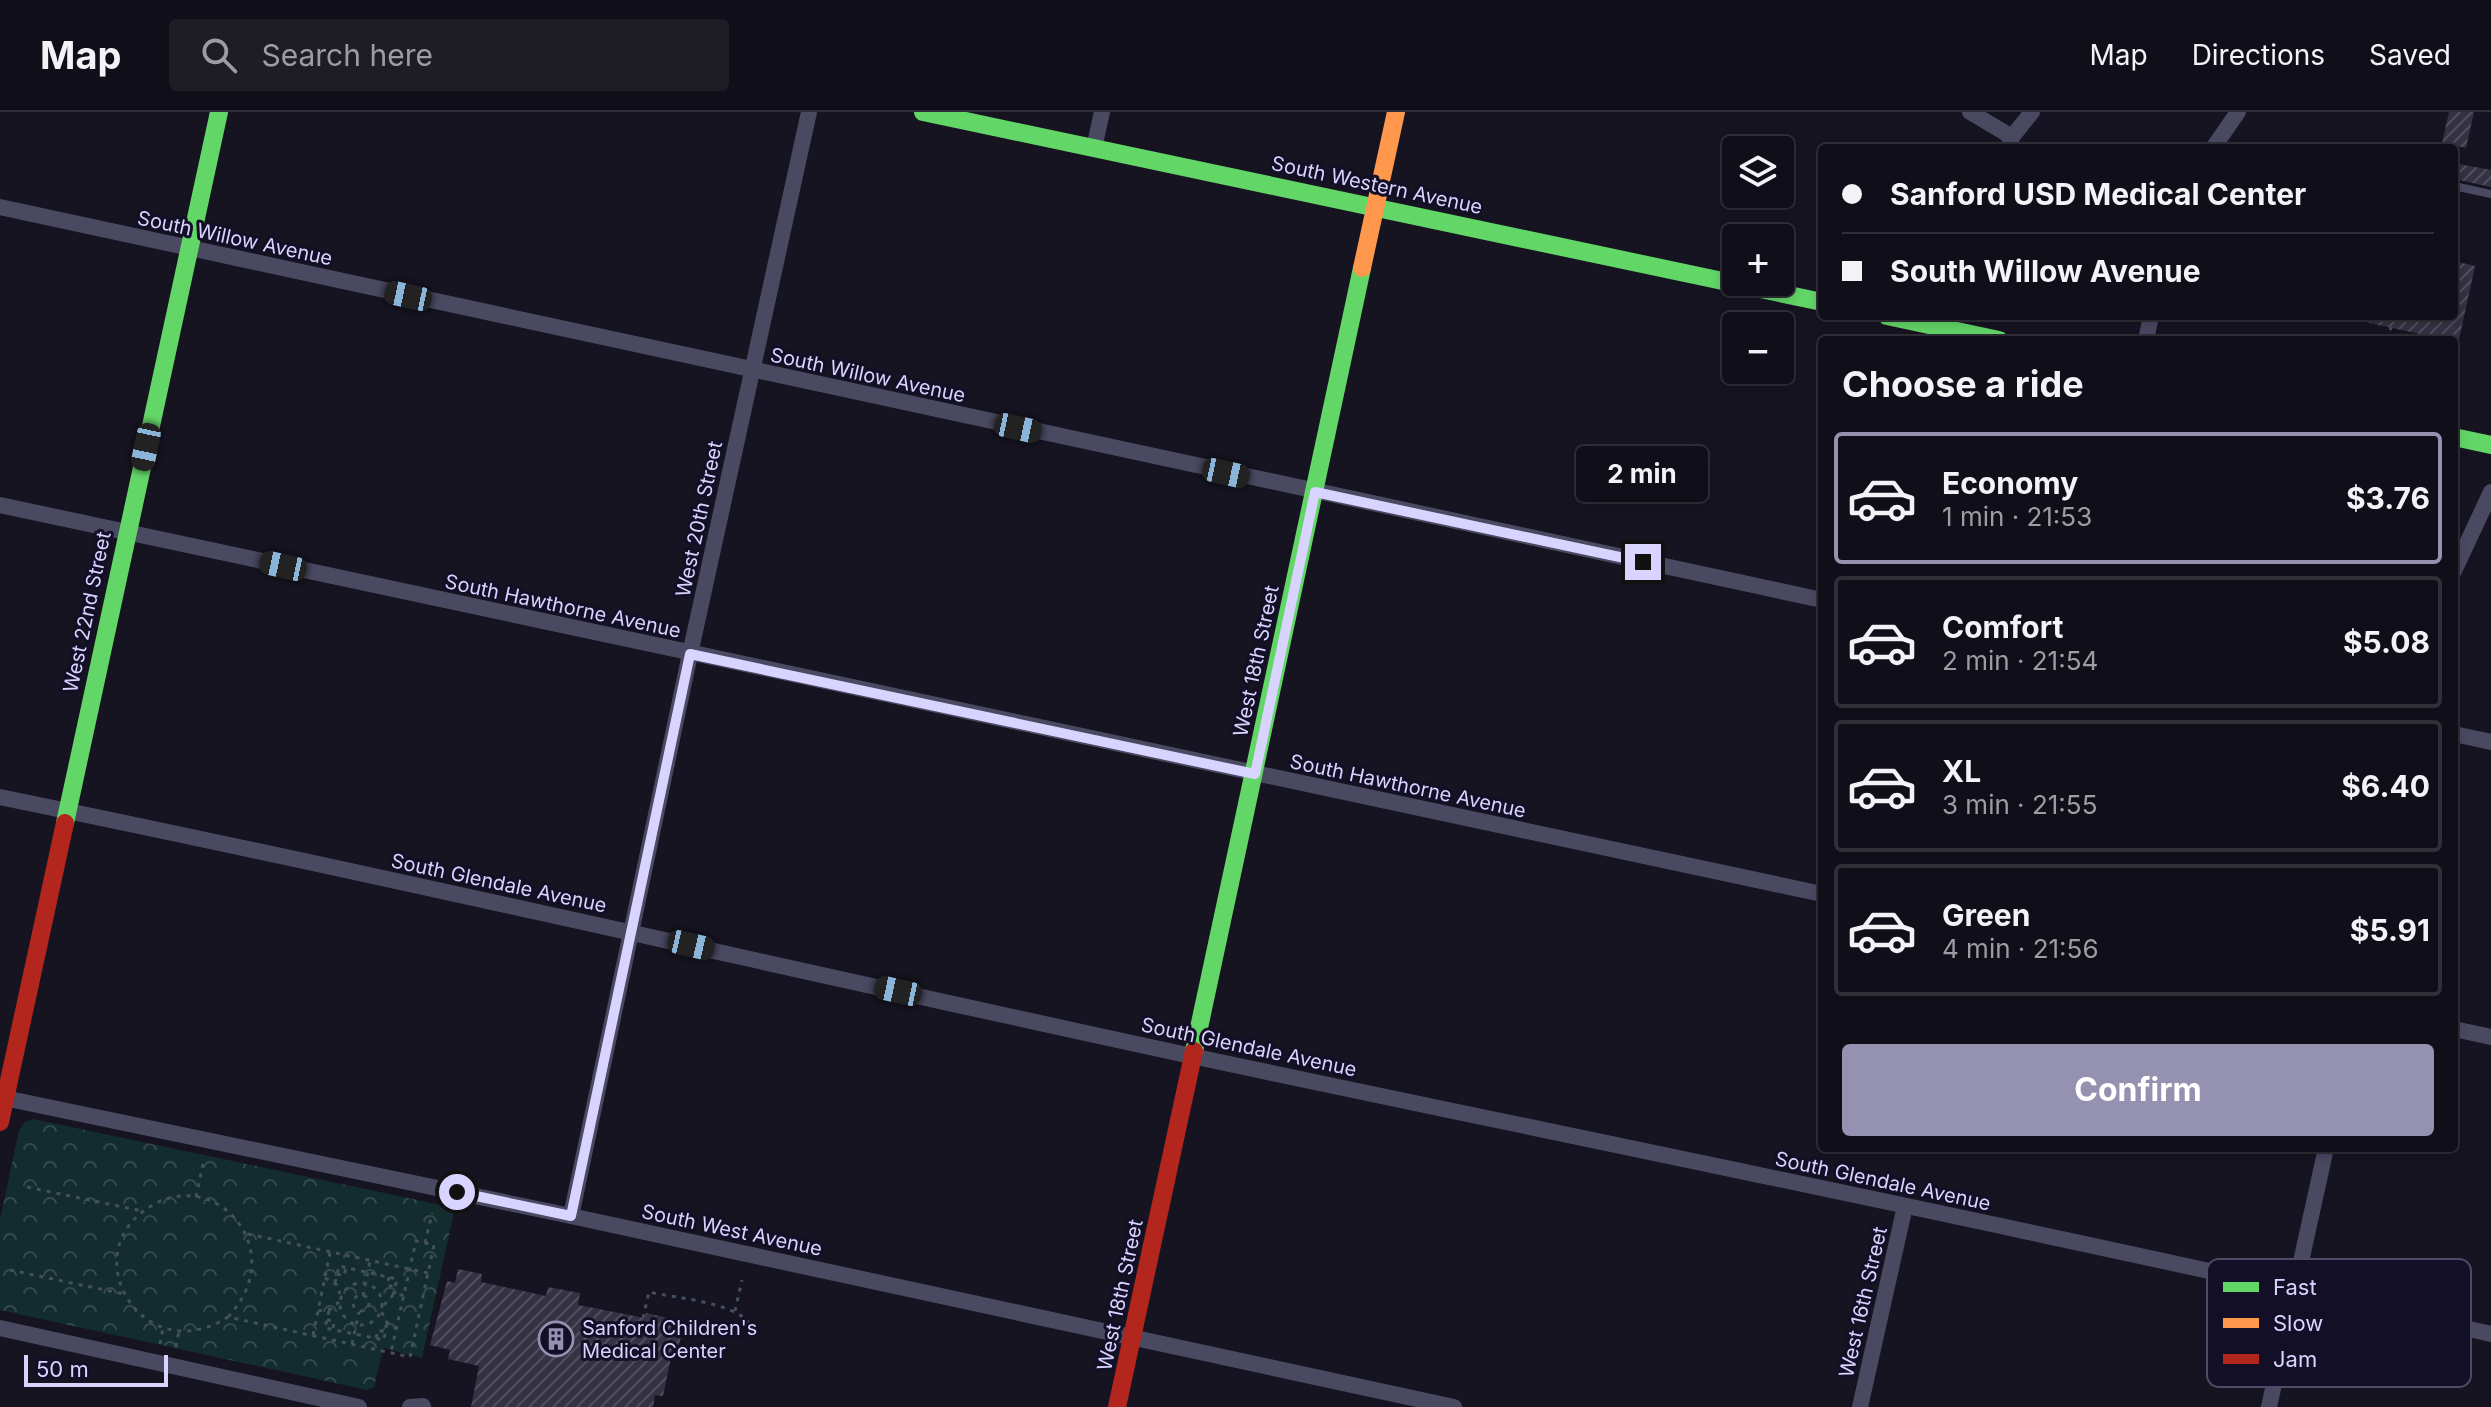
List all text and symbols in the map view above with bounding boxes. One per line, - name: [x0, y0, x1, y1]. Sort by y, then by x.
- search box: [169, 19, 729, 91]
- text: Map: [40, 32, 121, 78]
- icon: search: [197, 33, 241, 77]
- text: Search here: [261, 37, 433, 73]
- text: Map: [2089, 38, 2148, 72]
- text: Directions: [2192, 38, 2325, 72]
- text: Saved: [2369, 38, 2451, 72]
- map controls: [1722, 136, 1794, 384]
- button: layers: [1722, 136, 1794, 208]
- street label: South Western Avenue: [1269, 151, 1485, 219]
- text: Sanford USD Medical Center: [1890, 176, 2306, 212]
- street label: South Willow Avenue: [135, 206, 335, 270]
- button: +: [1722, 224, 1794, 296]
- text: South Willow Avenue: [1890, 253, 2201, 289]
- car: [382, 279, 434, 313]
- button: −: [1722, 312, 1794, 384]
- street label: South Willow Avenue: [768, 343, 968, 407]
- text: Choose a ride: [1842, 362, 2084, 406]
- car: [992, 411, 1044, 445]
- car: [129, 421, 163, 473]
- street label: West 20th Street: [671, 438, 727, 599]
- callout: 2 min: [1577, 446, 1709, 502]
- car: [1200, 456, 1252, 490]
- text: 2 min: [1607, 458, 1677, 489]
- icon: car: [1846, 462, 1918, 534]
- text: Economy: [1942, 465, 2078, 501]
- text: $3.76: [2346, 480, 2430, 516]
- text: 1 min · 21:53: [1942, 501, 2092, 532]
- street label: West 22nd Street: [58, 529, 116, 695]
- route end: [1625, 544, 1661, 580]
- car: [257, 549, 309, 583]
- street label: South Hawthorne Avenue: [443, 569, 683, 643]
- street label: West 18th Street: [1228, 583, 1284, 739]
- icon: car: [1846, 606, 1918, 678]
- text: Comfort: [1942, 609, 2063, 645]
- text: $5.08: [2343, 624, 2430, 660]
- text: 2 min · 21:54: [1942, 645, 2098, 676]
- street label: South Hawthorne Avenue: [1288, 749, 1528, 823]
- icon: car: [1846, 750, 1918, 822]
- text: XL: [1942, 753, 1981, 789]
- text: $6.40: [2341, 768, 2430, 804]
- text: 3 min · 21:55: [1942, 789, 2097, 820]
- street label: South Glendale Avenue: [389, 848, 609, 918]
- icon: car: [1846, 894, 1918, 966]
- text: Green: [1942, 897, 2030, 933]
- text: $5.91: [2350, 912, 2430, 948]
- car: [665, 928, 717, 962]
- text: 4 min · 21:56: [1942, 933, 2099, 964]
- car: [872, 974, 924, 1008]
- street label: South Glendale Avenue: [1139, 1012, 1359, 1082]
- button: Confirm: [1842, 1044, 2434, 1136]
- street label: South Glendale Avenue: [1773, 1146, 1993, 1216]
- route start: [439, 1174, 475, 1210]
- street label: South West Avenue: [640, 1199, 824, 1261]
- street label: West 18th Street: [1092, 1217, 1148, 1373]
- street label: West 16th Street: [1834, 1224, 1892, 1380]
- legend: [2207, 1259, 2471, 1387]
- text: Fast: [2273, 1274, 2317, 1300]
- text: Slow: [2273, 1310, 2323, 1336]
- place label: Sanford Children's Medical Center: [582, 1316, 757, 1363]
- building icon: Sanford Children's Medical Center: [537, 1320, 575, 1358]
- text: Jam: [2273, 1346, 2317, 1372]
- scale bar: [24, 1351, 168, 1387]
- text: 50 m: [36, 1356, 89, 1382]

